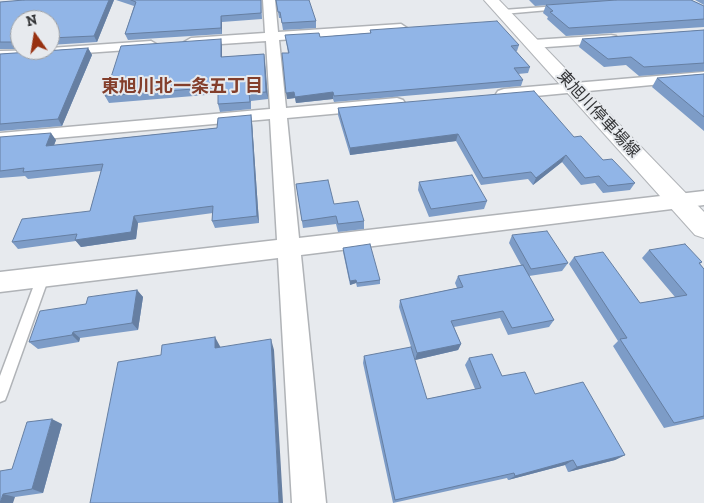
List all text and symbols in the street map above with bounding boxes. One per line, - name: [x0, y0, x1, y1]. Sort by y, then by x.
- north arrow: [10, 10, 60, 60]
- text: N: [25, 11, 39, 30]
- street label: 東旭川停車場線: [553, 66, 643, 162]
- district label: 東旭川北一条五丁目: [101, 76, 263, 98]

